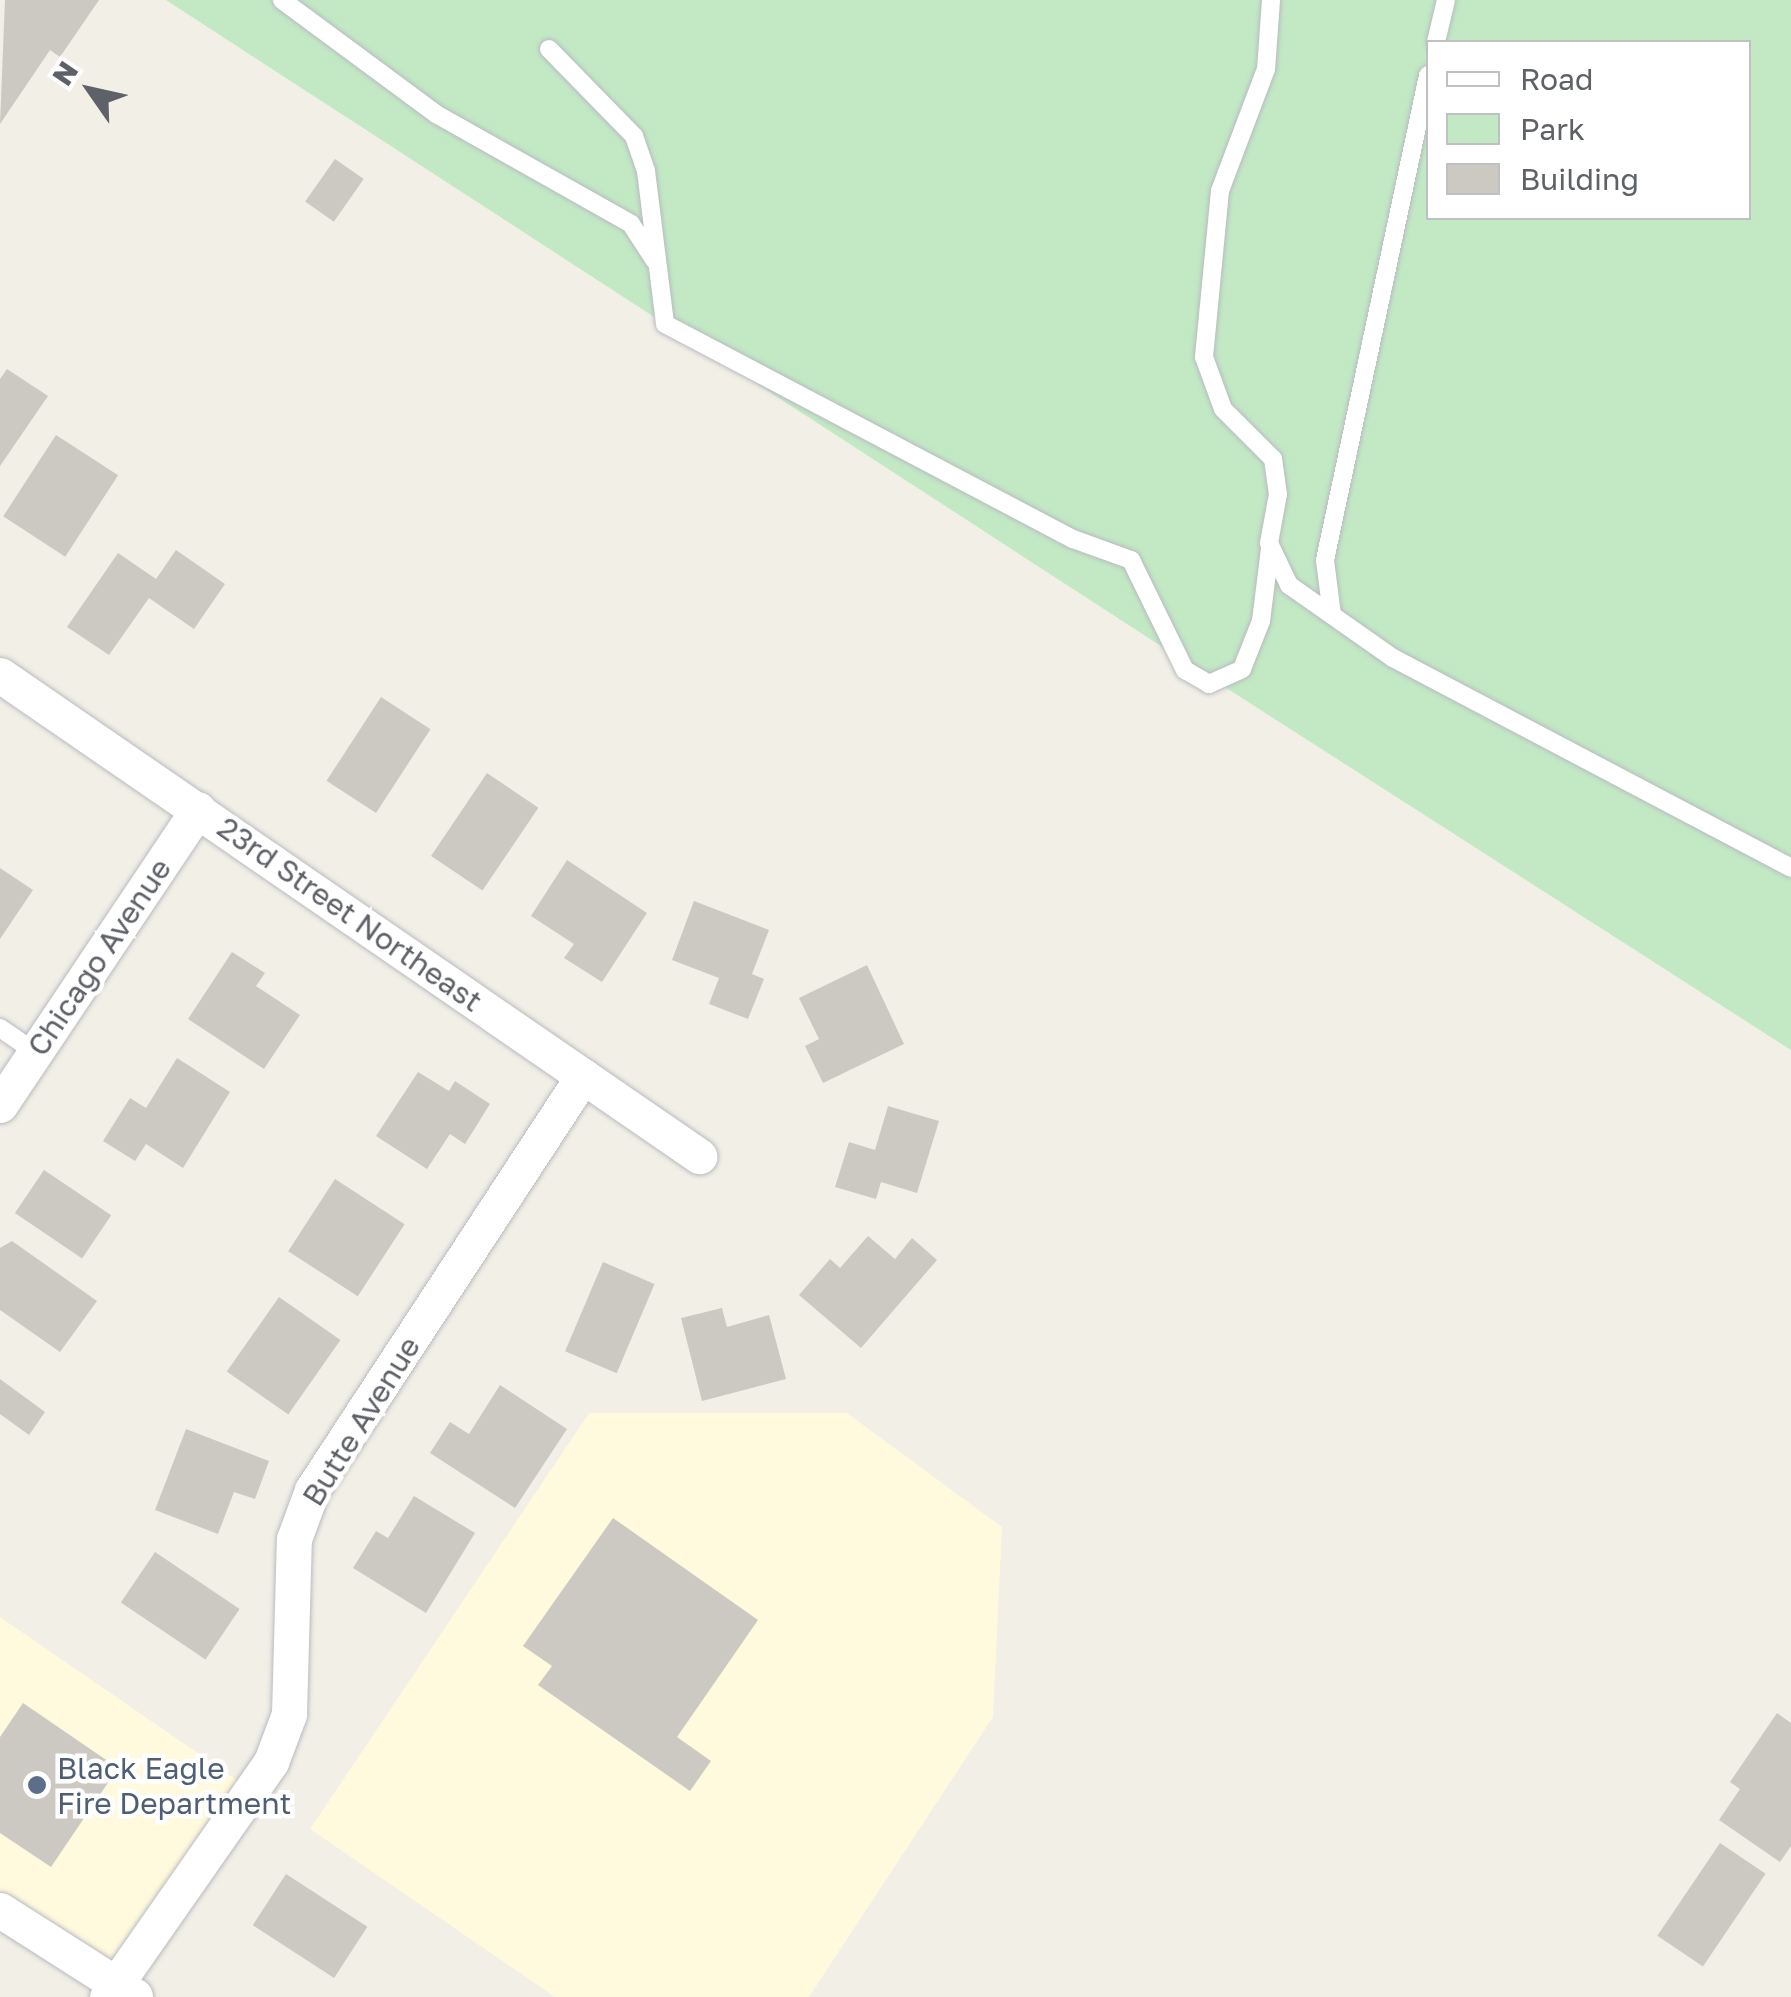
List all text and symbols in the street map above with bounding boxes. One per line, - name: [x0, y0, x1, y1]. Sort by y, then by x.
- north arrow: [40, 40, 140, 140]
- legend: [1426, 40, 1751, 220]
- text: N: [45, 55, 84, 91]
- text: Road: [1520, 61, 1594, 97]
- text: Park: [1520, 111, 1585, 147]
- text: Building: [1520, 161, 1639, 197]
- street label: 23rd Street Northeast: [211, 809, 489, 1019]
- street label: Chicago Avenue: [20, 852, 178, 1062]
- street label: Butte Avenue: [295, 1330, 427, 1512]
- place label: Black Eagle Fire Department: [57, 1750, 291, 1820]
- marker: Black Eagle Fire Department: [26, 1774, 48, 1796]

